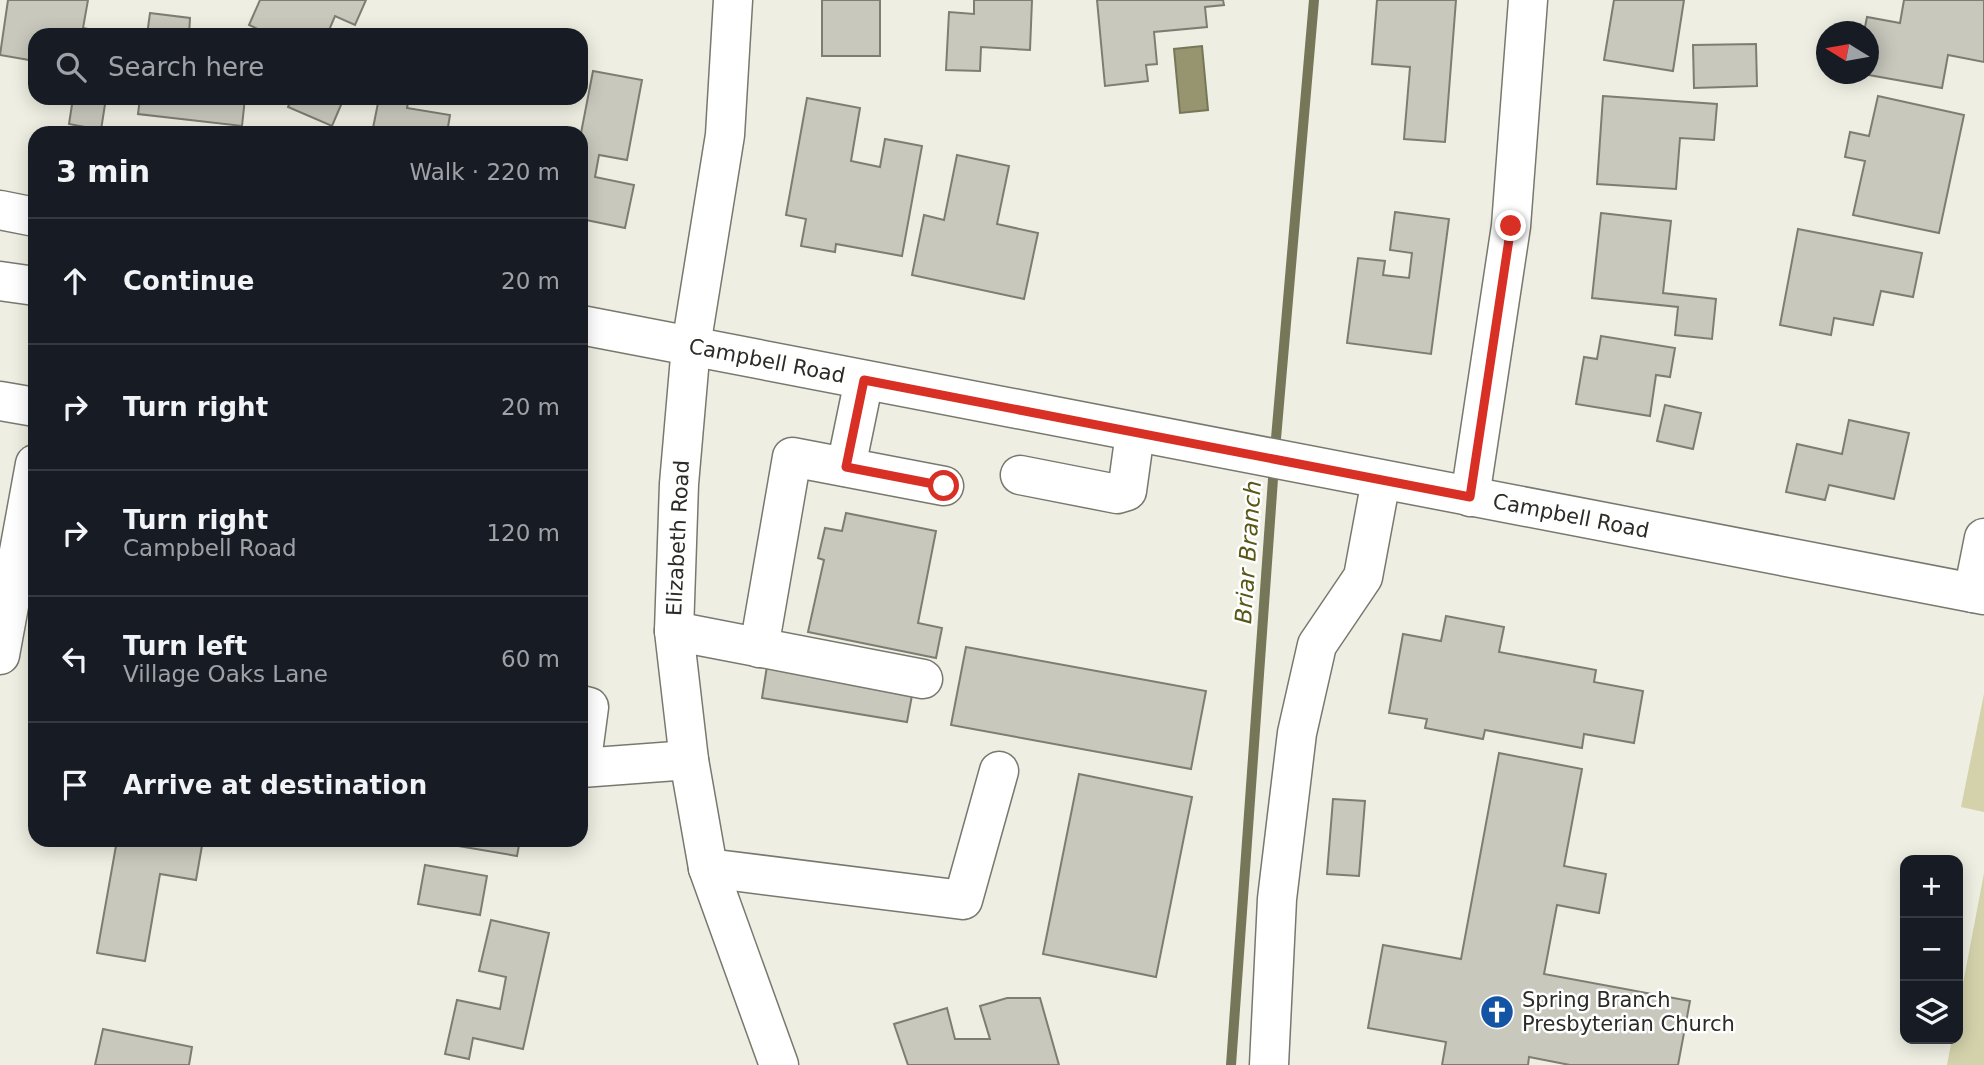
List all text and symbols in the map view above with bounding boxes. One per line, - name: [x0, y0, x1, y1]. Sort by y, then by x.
- north arrow: [1816, 21, 1879, 84]
- search box: [28, 28, 588, 105]
- icon: search: [52, 48, 90, 86]
- text: Search here: [108, 52, 264, 82]
- text: 3 min: [56, 154, 150, 189]
- text: Walk · 220 m: [409, 159, 560, 185]
- route end: [1495, 210, 1526, 241]
- icon: ahead: [56, 262, 94, 300]
- text: Continue: [123, 266, 254, 296]
- text: 20 m: [501, 268, 560, 294]
- street label: Campbell Road: [687, 334, 847, 388]
- icon: right: [56, 388, 94, 426]
- text: Turn right: [123, 392, 268, 422]
- text: 20 m: [501, 394, 560, 420]
- street label: Elizabeth Road: [662, 459, 694, 617]
- route start: [928, 470, 959, 501]
- water label: Briar Branch: [1230, 479, 1266, 625]
- street label: Campbell Road: [1491, 489, 1651, 543]
- text: Turn right: [123, 505, 268, 535]
- icon: right: [56, 514, 94, 552]
- text: 120 m: [486, 520, 560, 546]
- text: Campbell Road: [123, 535, 297, 561]
- text: Turn left: [123, 631, 247, 661]
- icon: left: [56, 640, 94, 678]
- text: 60 m: [501, 646, 560, 672]
- text: Village Oaks Lane: [123, 661, 328, 687]
- icon: arrive: [56, 766, 94, 804]
- text: Arrive at destination: [123, 770, 427, 800]
- map controls: [1900, 855, 1963, 1044]
- button: +: [1900, 855, 1963, 918]
- button: −: [1900, 918, 1963, 981]
- button: layers: [1900, 981, 1963, 1044]
- place label: Spring Branch Presbyterian Church: [1522, 988, 1735, 1036]
- church icon: Spring Branch Presbyterian Church: [1478, 993, 1516, 1031]

